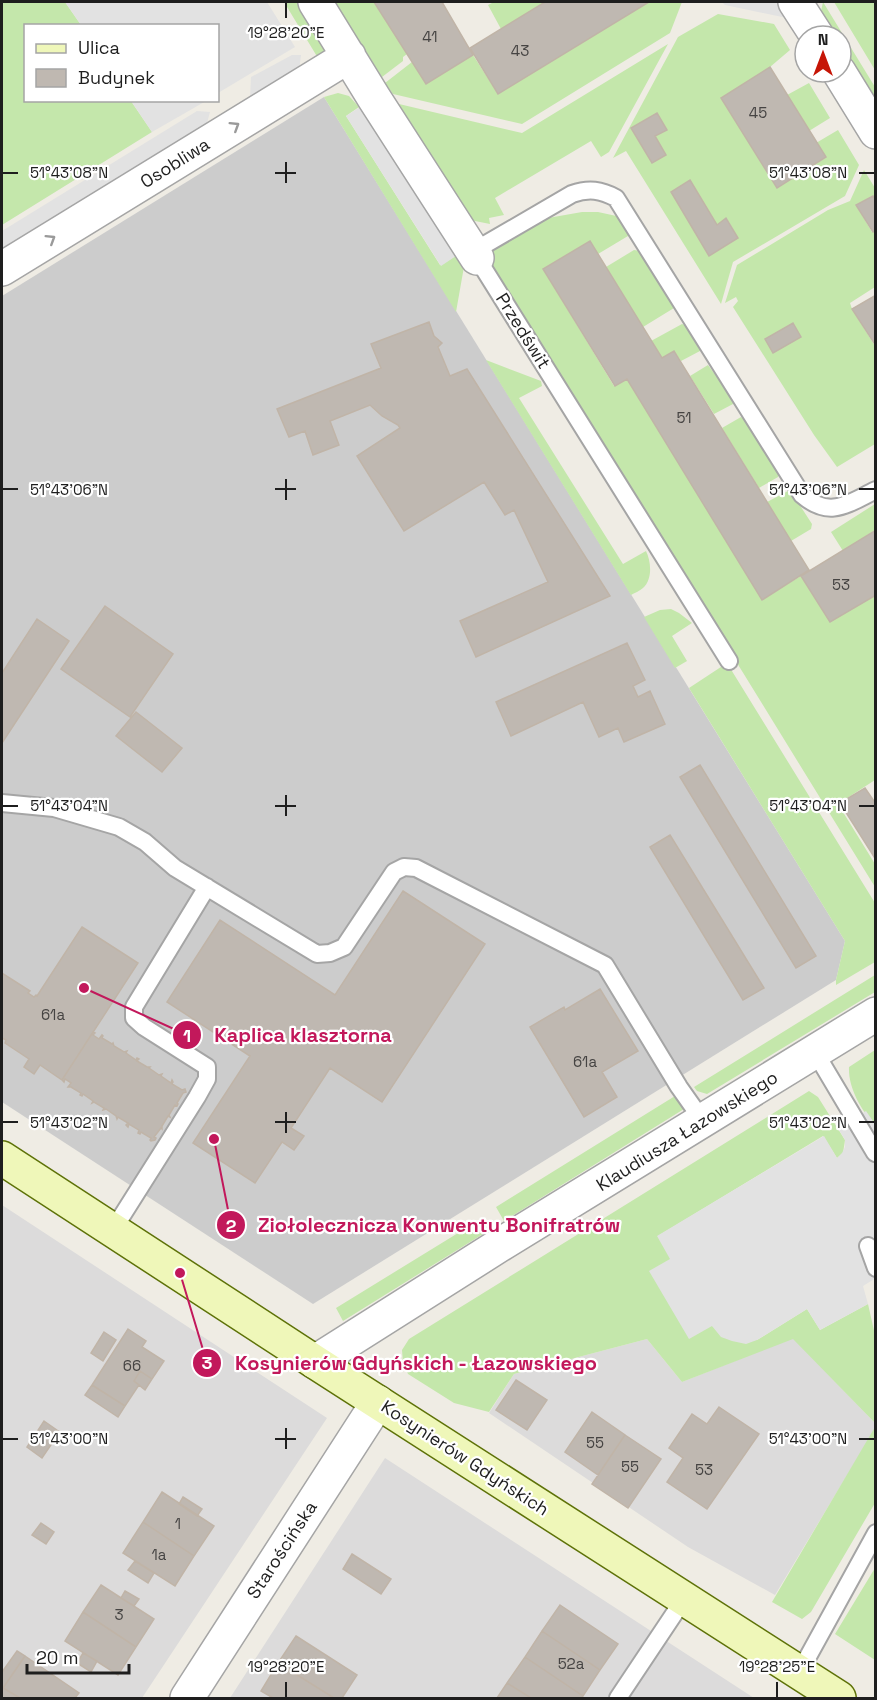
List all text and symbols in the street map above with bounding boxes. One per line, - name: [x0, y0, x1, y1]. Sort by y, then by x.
- text: 19°28'20"E: [248, 23, 324, 42]
- legend: [24, 24, 219, 102]
- north arrow: [793, 24, 853, 84]
- house number: 41: [422, 27, 438, 46]
- text: N: [818, 29, 828, 50]
- text: Ulica: [78, 36, 120, 59]
- house number: 43: [511, 41, 529, 60]
- text: Budynek: [78, 66, 155, 89]
- house number: 45: [749, 103, 767, 122]
- one-way arrow: [229, 121, 239, 133]
- street label: Osobliwa: [136, 132, 214, 193]
- text: 51°43'08"N: [30, 163, 108, 182]
- text: 51°43'08"N: [769, 163, 847, 182]
- one-way arrow: [45, 234, 55, 246]
- street label: Przedświt: [491, 288, 556, 373]
- house number: 51: [676, 408, 692, 427]
- text: 51°43'06"N: [30, 480, 108, 499]
- text: 51°43'06"N: [769, 480, 847, 499]
- house number: 53: [832, 575, 850, 594]
- text: 51°43'04"N: [30, 796, 108, 815]
- text: 51°43'04"N: [769, 796, 847, 815]
- house number: 61a: [41, 1005, 65, 1024]
- callout: Kaplica klasztorna: [172, 1016, 403, 1054]
- text: Kaplica klasztorna: [214, 1022, 392, 1048]
- text: 1: [183, 1024, 191, 1047]
- house number: 61a: [573, 1052, 597, 1071]
- street label: Klaudiusza Łazowskiego: [592, 1065, 782, 1196]
- text: 51°43'02"N: [30, 1113, 108, 1132]
- text: 51°43'02"N: [769, 1113, 847, 1132]
- callout: Ziołolecznicza Konwentu Bonifratrów: [216, 1206, 632, 1244]
- text: Ziołolecznicza Konwentu Bonifratrów: [258, 1212, 620, 1238]
- text: 2: [226, 1214, 237, 1237]
- callout: Kosynierów Gdyńskich - Łazowskiego: [192, 1344, 609, 1382]
- text: Kosynierów Gdyńskich - Łazowskiego: [235, 1350, 597, 1376]
- text: 3: [202, 1351, 213, 1374]
- house number: 66: [123, 1356, 141, 1375]
- street label: Kosynierów Gdyńskich: [377, 1395, 554, 1521]
- text: 51°43'00"N: [30, 1429, 108, 1448]
- text: 51°43'00"N: [769, 1429, 847, 1448]
- house number: 55: [586, 1433, 604, 1452]
- house number: 55: [621, 1457, 639, 1476]
- house number: 53: [695, 1460, 713, 1479]
- street label: Starościńska: [241, 1496, 322, 1603]
- house number: 1: [175, 1514, 181, 1533]
- house number: 1a: [152, 1545, 167, 1564]
- house number: 3: [114, 1605, 124, 1624]
- scale bar: [27, 1637, 129, 1675]
- text: 20 m: [36, 1646, 79, 1669]
- house number: 52a: [558, 1654, 585, 1673]
- text: 19°28'20"E: [248, 1657, 324, 1676]
- text: 19°28'25"E: [739, 1657, 815, 1676]

